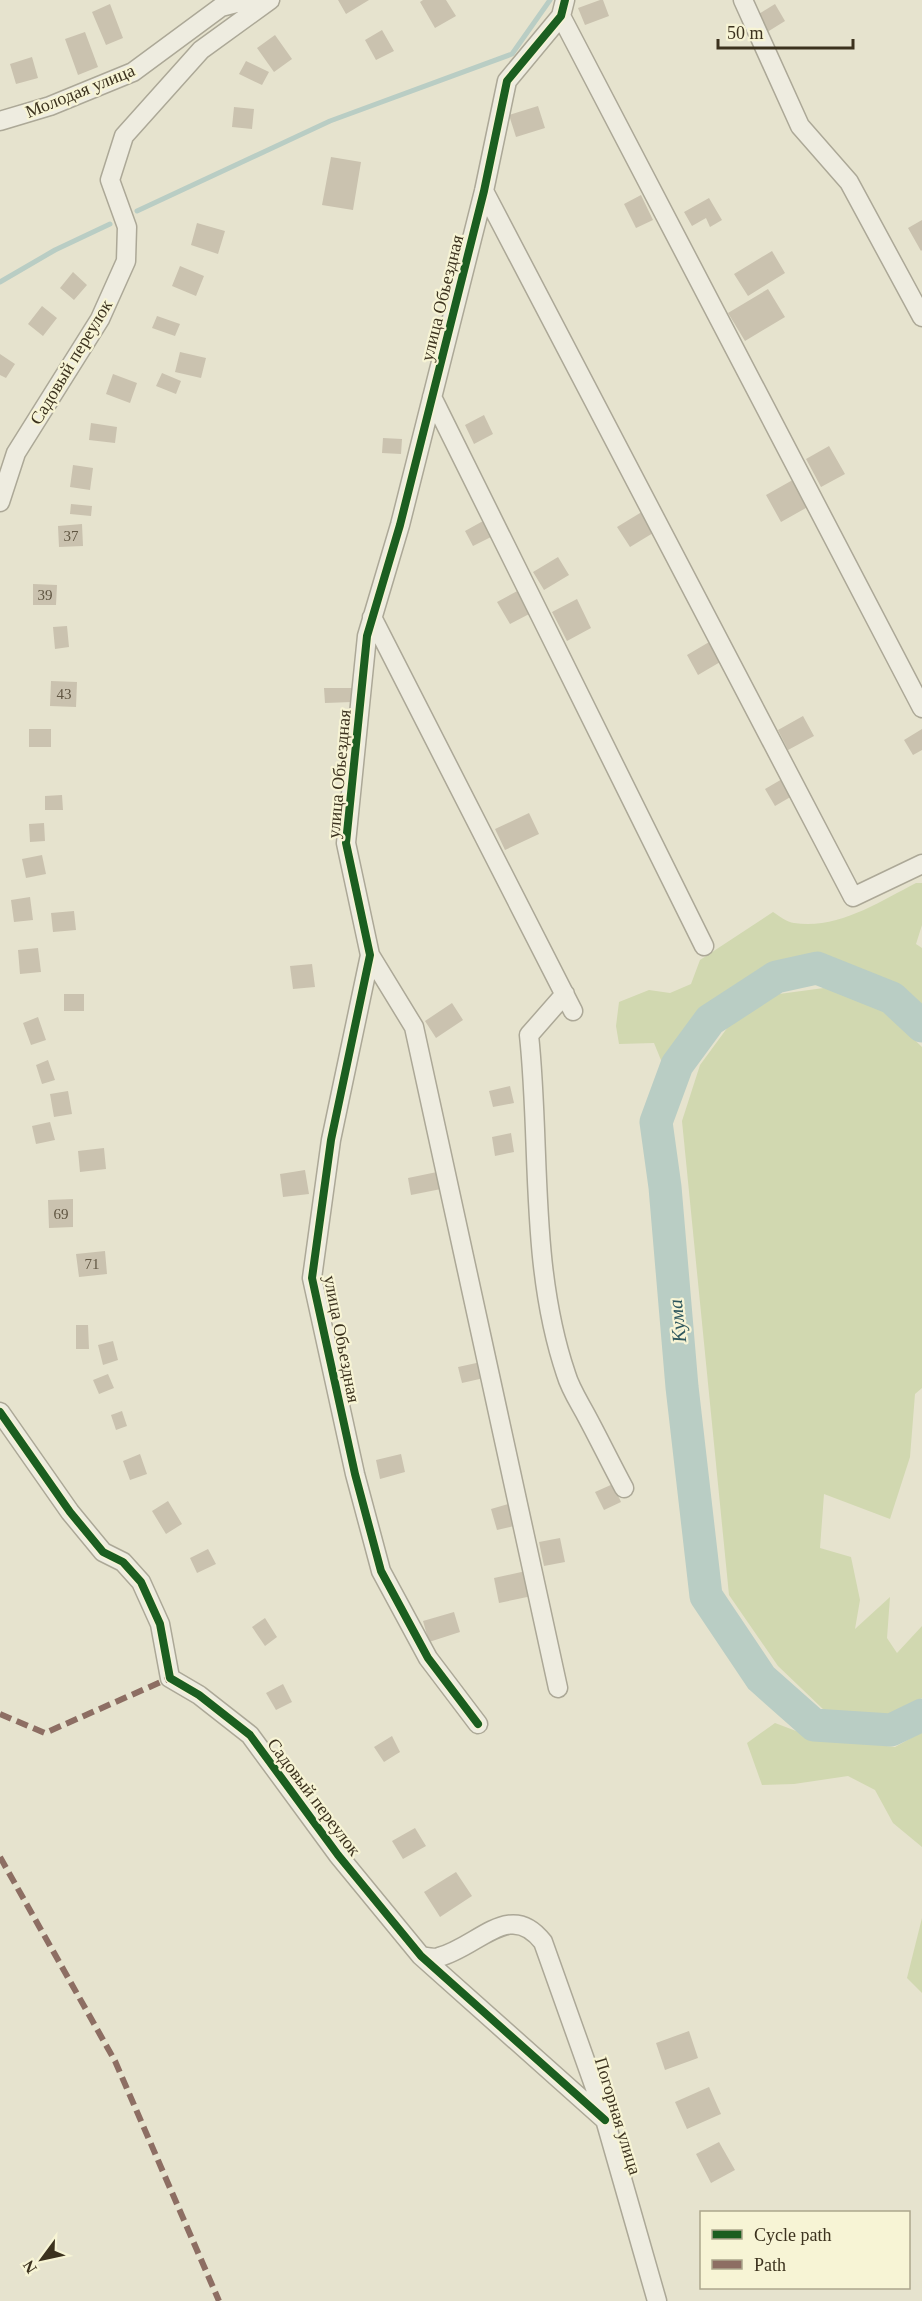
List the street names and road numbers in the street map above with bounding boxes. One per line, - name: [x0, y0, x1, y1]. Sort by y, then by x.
- street label: Молодая улица: [22, 60, 138, 122]
- street label: улица Обьездная: [417, 233, 467, 363]
- street label: Садовый переулок: [26, 296, 116, 428]
- street label: улица Обьездная: [323, 709, 355, 839]
- street label: улица Обьездная: [320, 1274, 364, 1404]
- street label: Садовый переулок: [263, 1734, 365, 1860]
- street label: Погорная улица: [591, 2055, 645, 2177]

